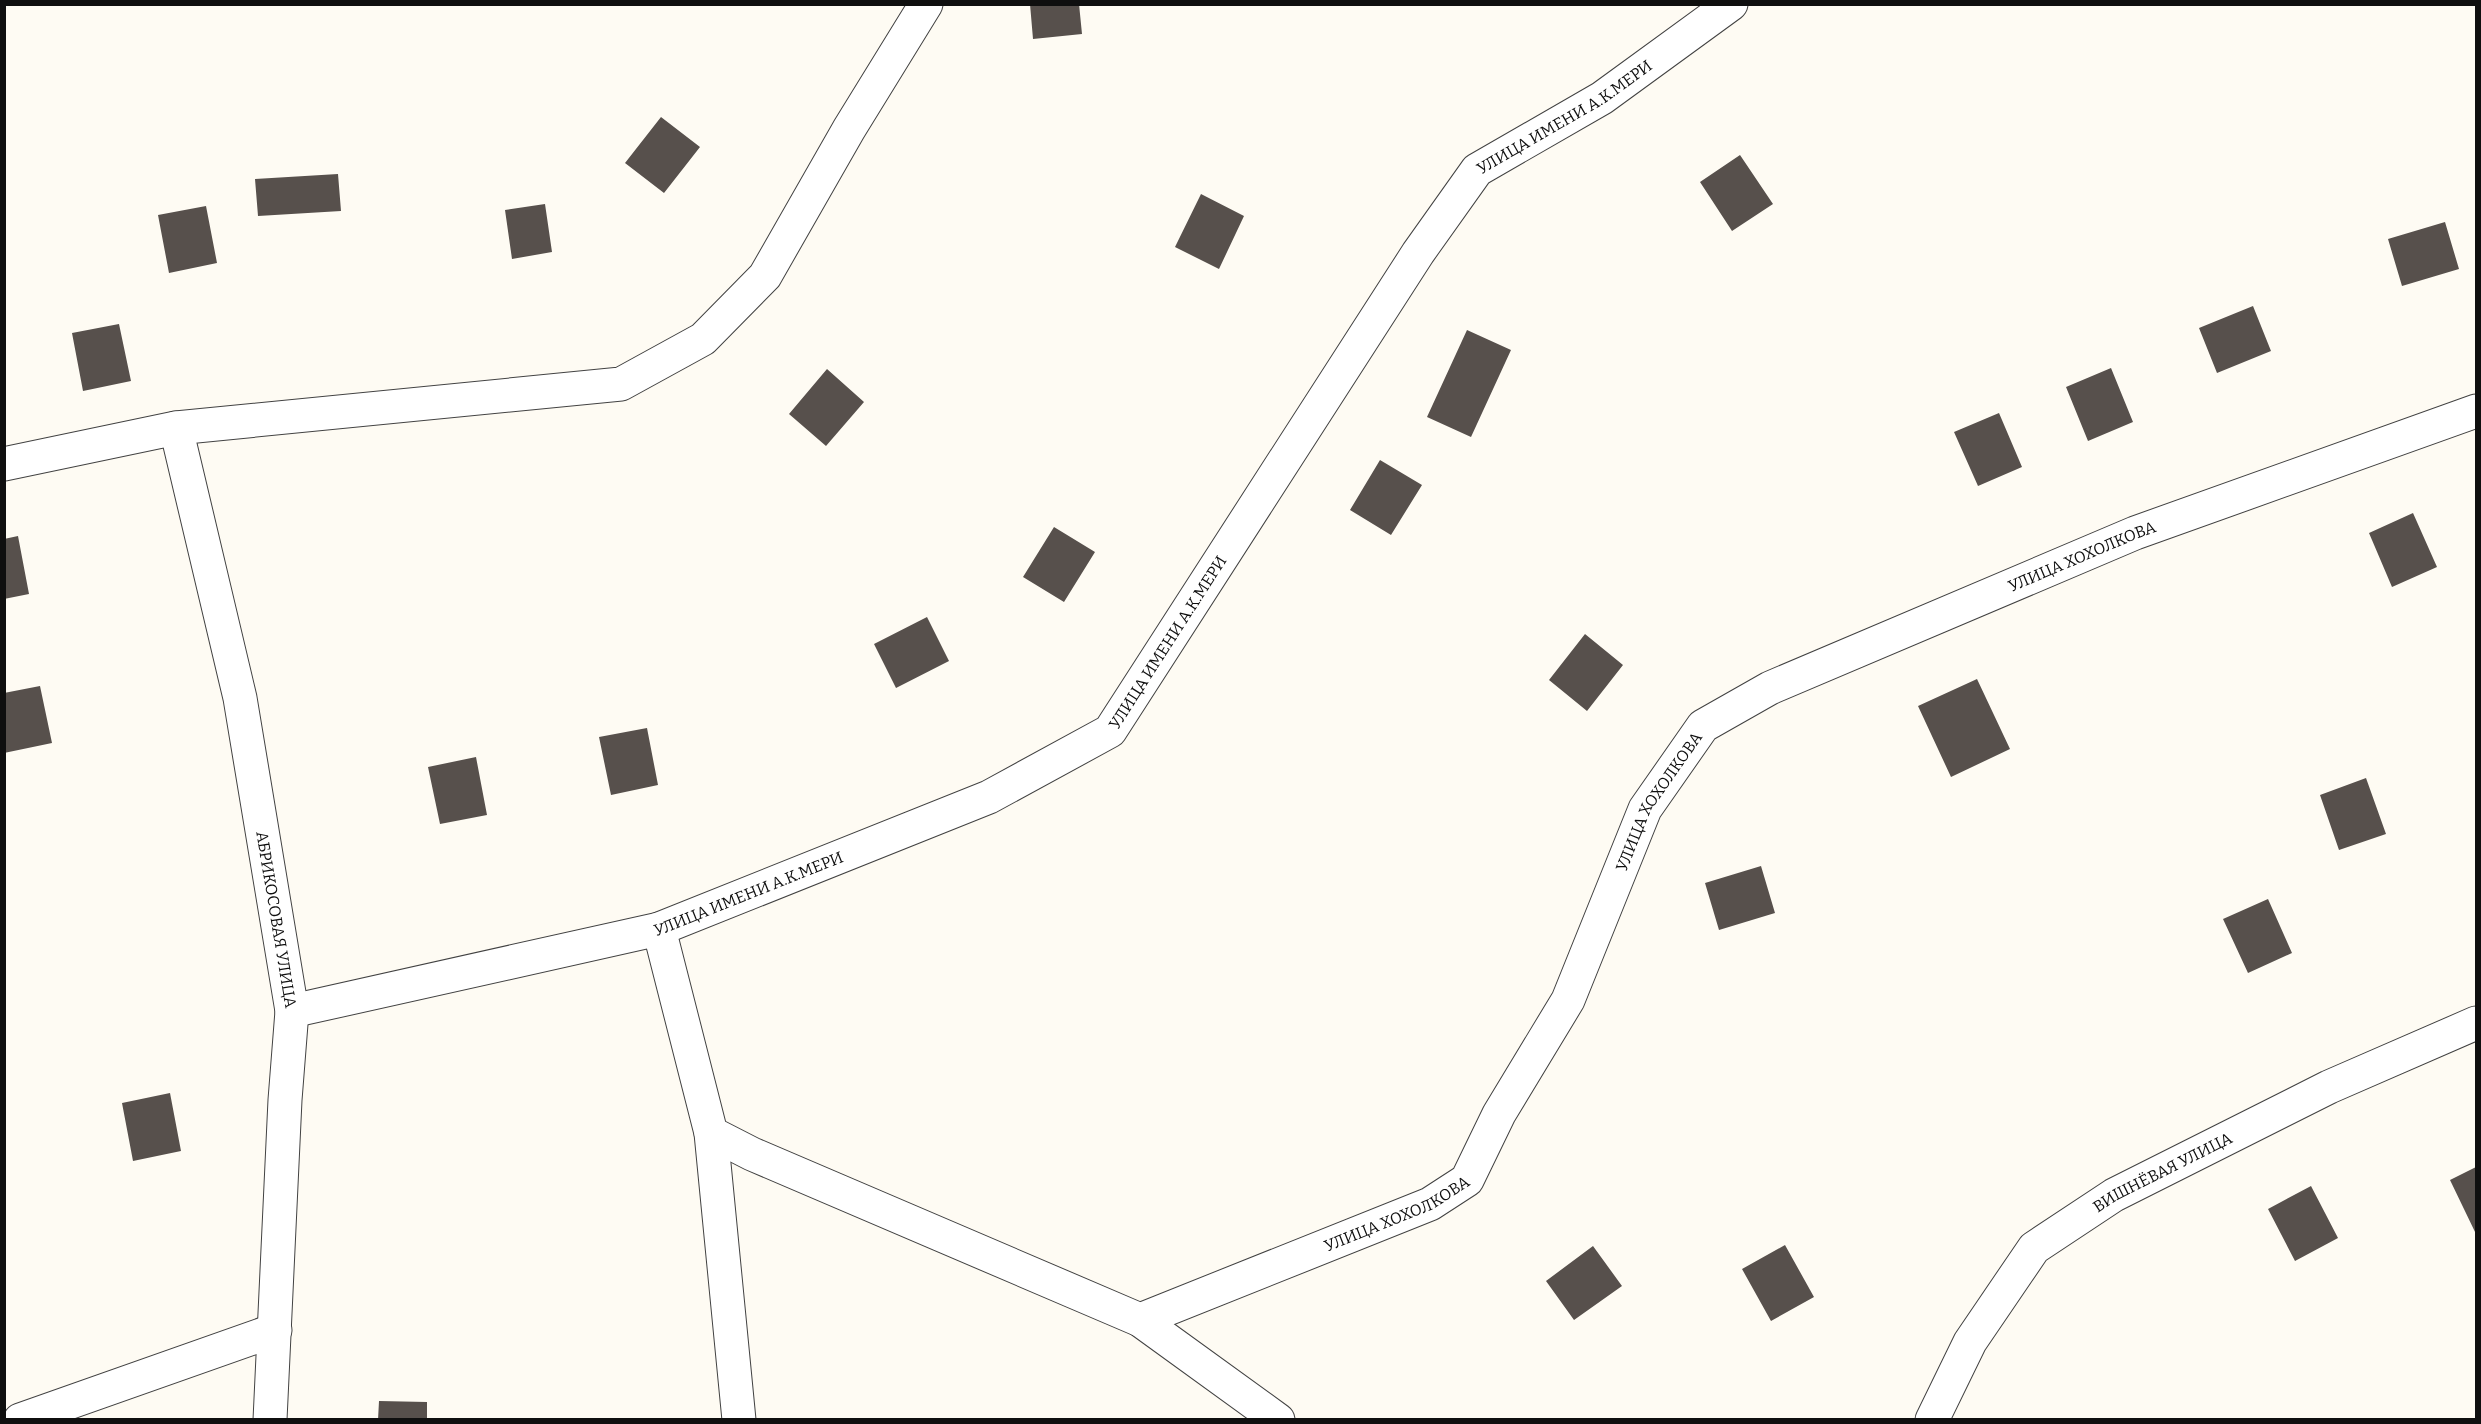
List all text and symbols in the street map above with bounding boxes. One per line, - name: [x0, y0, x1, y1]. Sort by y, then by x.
- street label: УЛИЦА ИМЕНИ А.К.МЕРИ: [1473, 56, 1656, 178]
- street label: УЛИЦА ХОХОЛКОВА: [2005, 517, 2159, 596]
- street label: УЛИЦА ИМЕНИ А.К.МЕРИ: [1105, 552, 1230, 733]
- street label: УЛИЦА ХОХОЛКОВА: [1612, 728, 1706, 874]
- street label: АБРИКОСОВАЯ УЛИЦА: [252, 830, 300, 1010]
- street label: УЛИЦА ИМЕНИ А.К.МЕРИ: [652, 847, 846, 940]
- street label: ВИШНЁВАЯ УЛИЦА: [2090, 1128, 2236, 1216]
- street label: УЛИЦА ХОХОЛКОВА: [1321, 1172, 1474, 1255]

